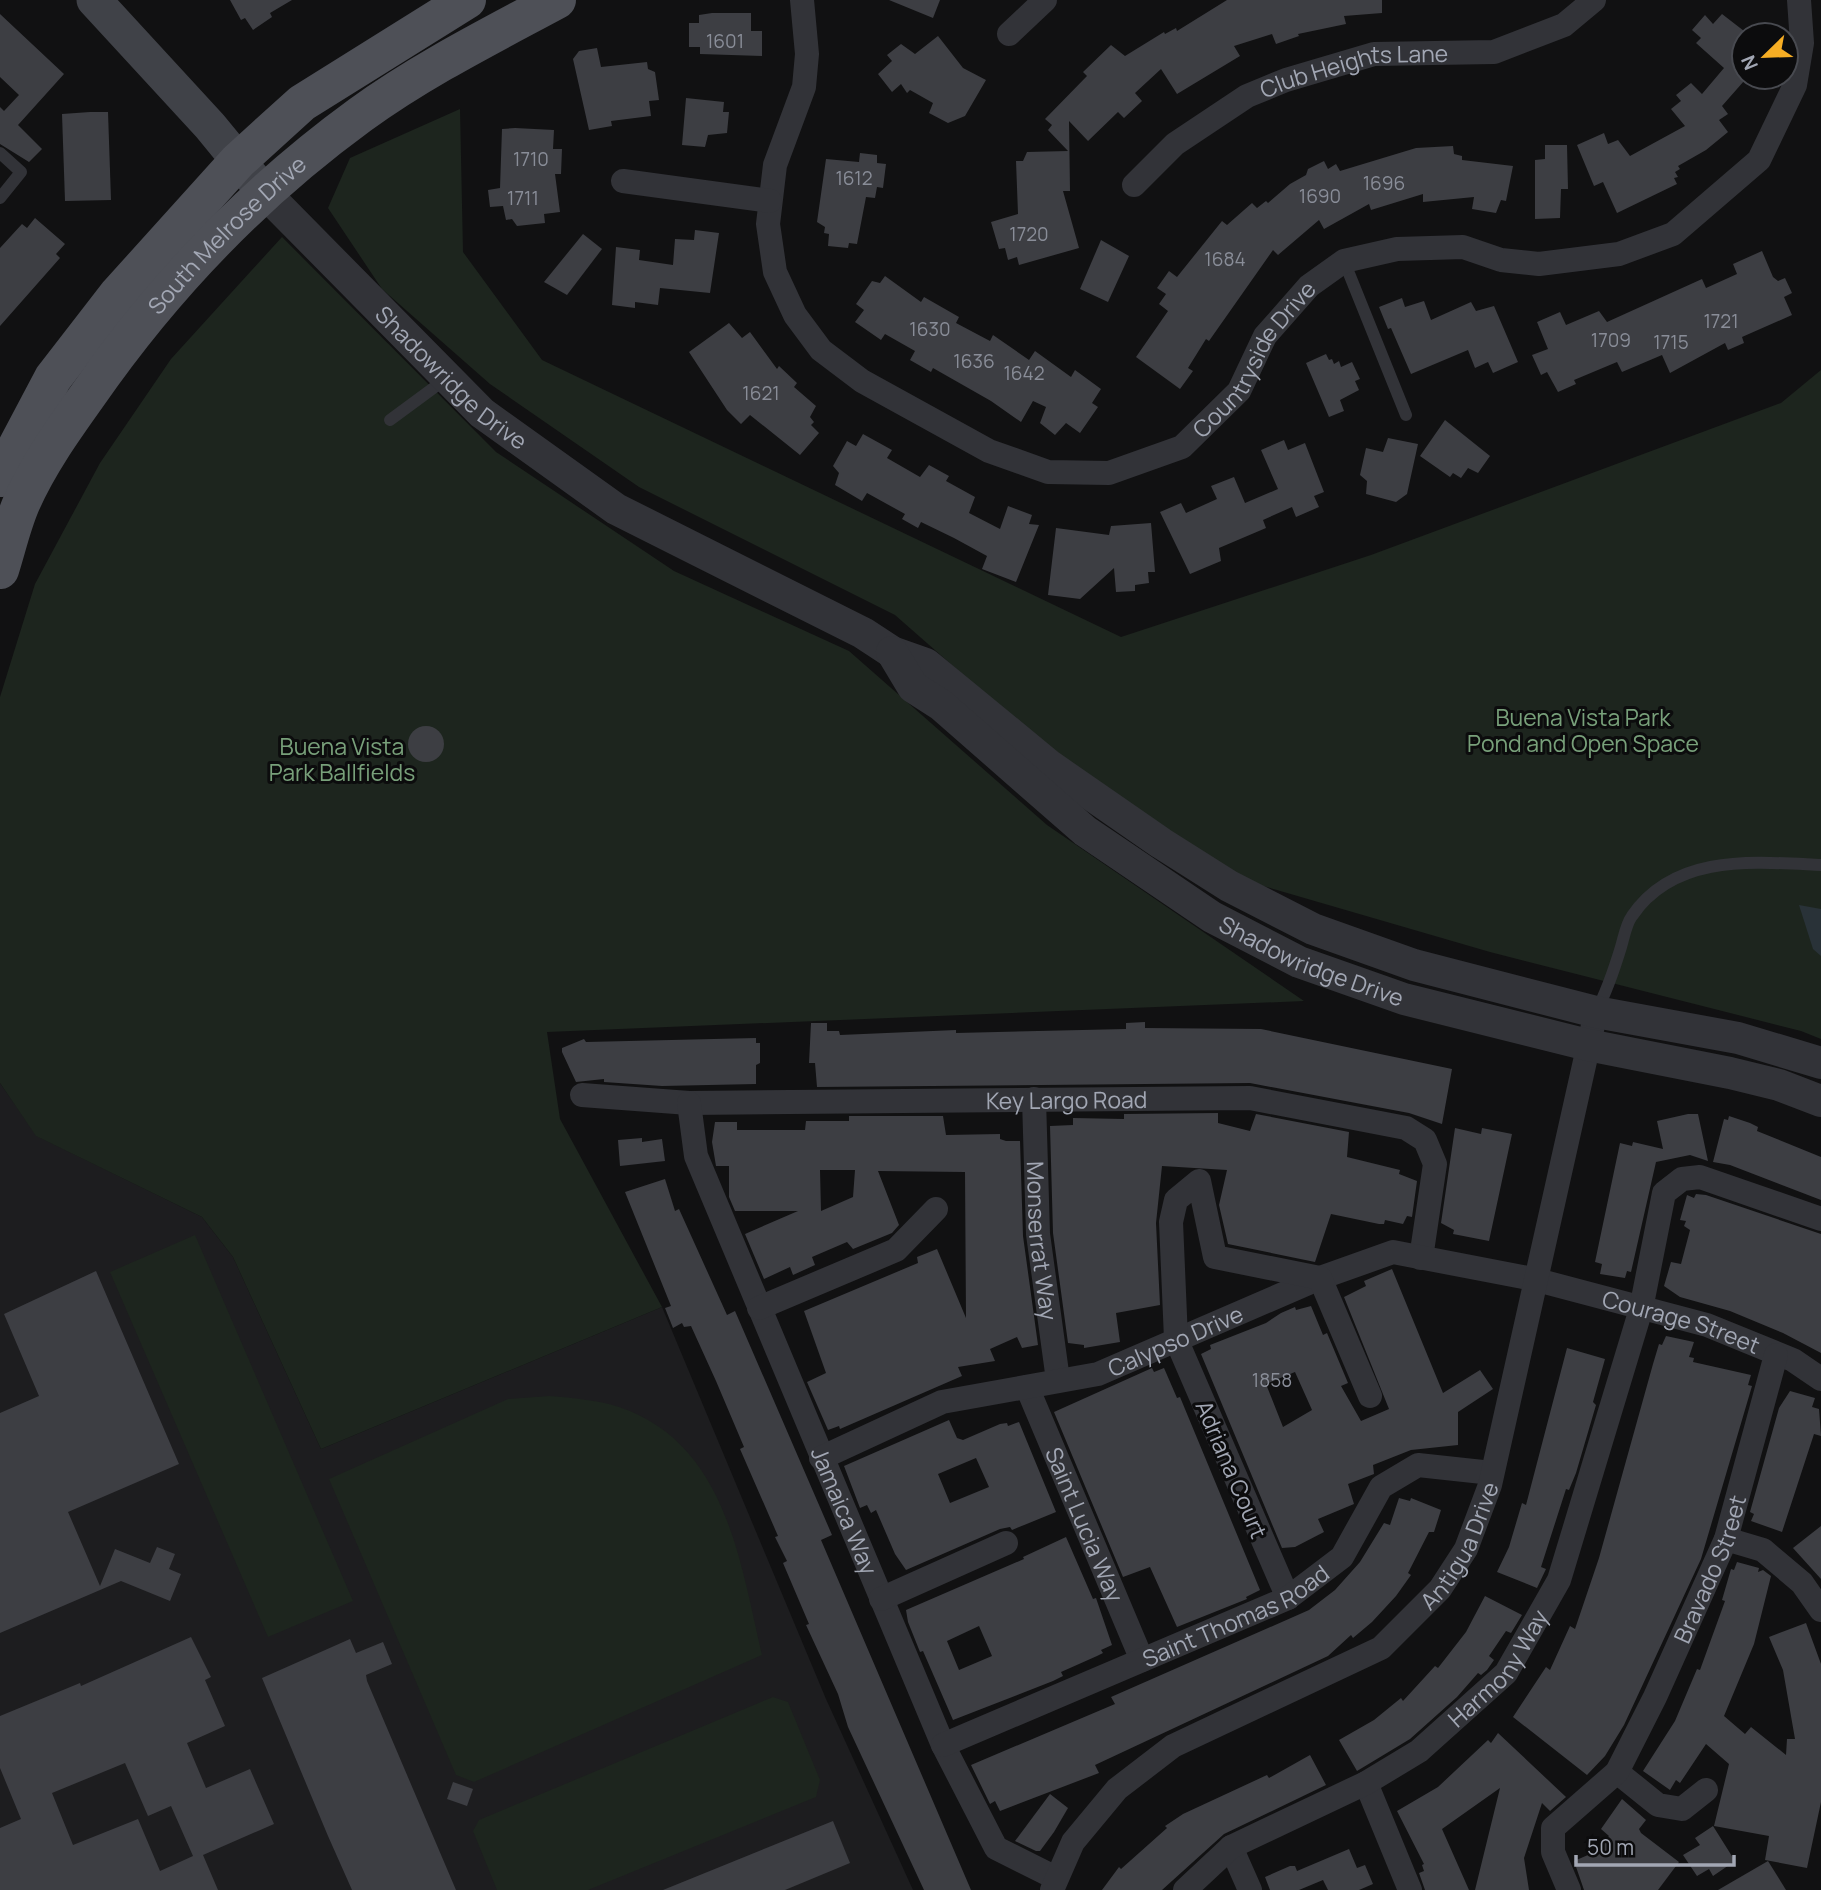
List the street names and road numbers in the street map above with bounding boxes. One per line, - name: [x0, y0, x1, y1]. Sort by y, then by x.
- street label: Club Heights Lane: [1255, 37, 1448, 105]
- street label: South Melrose Drive: [140, 148, 312, 321]
- street label: Countryside Drive: [1185, 274, 1323, 444]
- street label: Shadowridge Drive: [369, 298, 534, 457]
- street label: Shadowridge Drive: [1214, 907, 1408, 1014]
- street label: Key Largo Road: [986, 1083, 1148, 1116]
- street label: Monserrat Way: [1020, 1161, 1066, 1322]
- street label: Courage Street: [1599, 1282, 1765, 1361]
- street label: Calypso Drive: [1103, 1297, 1248, 1384]
- street label: Adriana Court: [1189, 1395, 1275, 1543]
- street label: Jamaica Way: [804, 1442, 886, 1579]
- street label: Saint Lucia Way: [1038, 1442, 1132, 1607]
- street label: Antigua Drive: [1412, 1477, 1506, 1617]
- street label: Bravado Street: [1665, 1491, 1753, 1648]
- street label: Saint Thomas Road: [1137, 1557, 1335, 1674]
- street label: Harmony Way: [1441, 1603, 1555, 1734]

